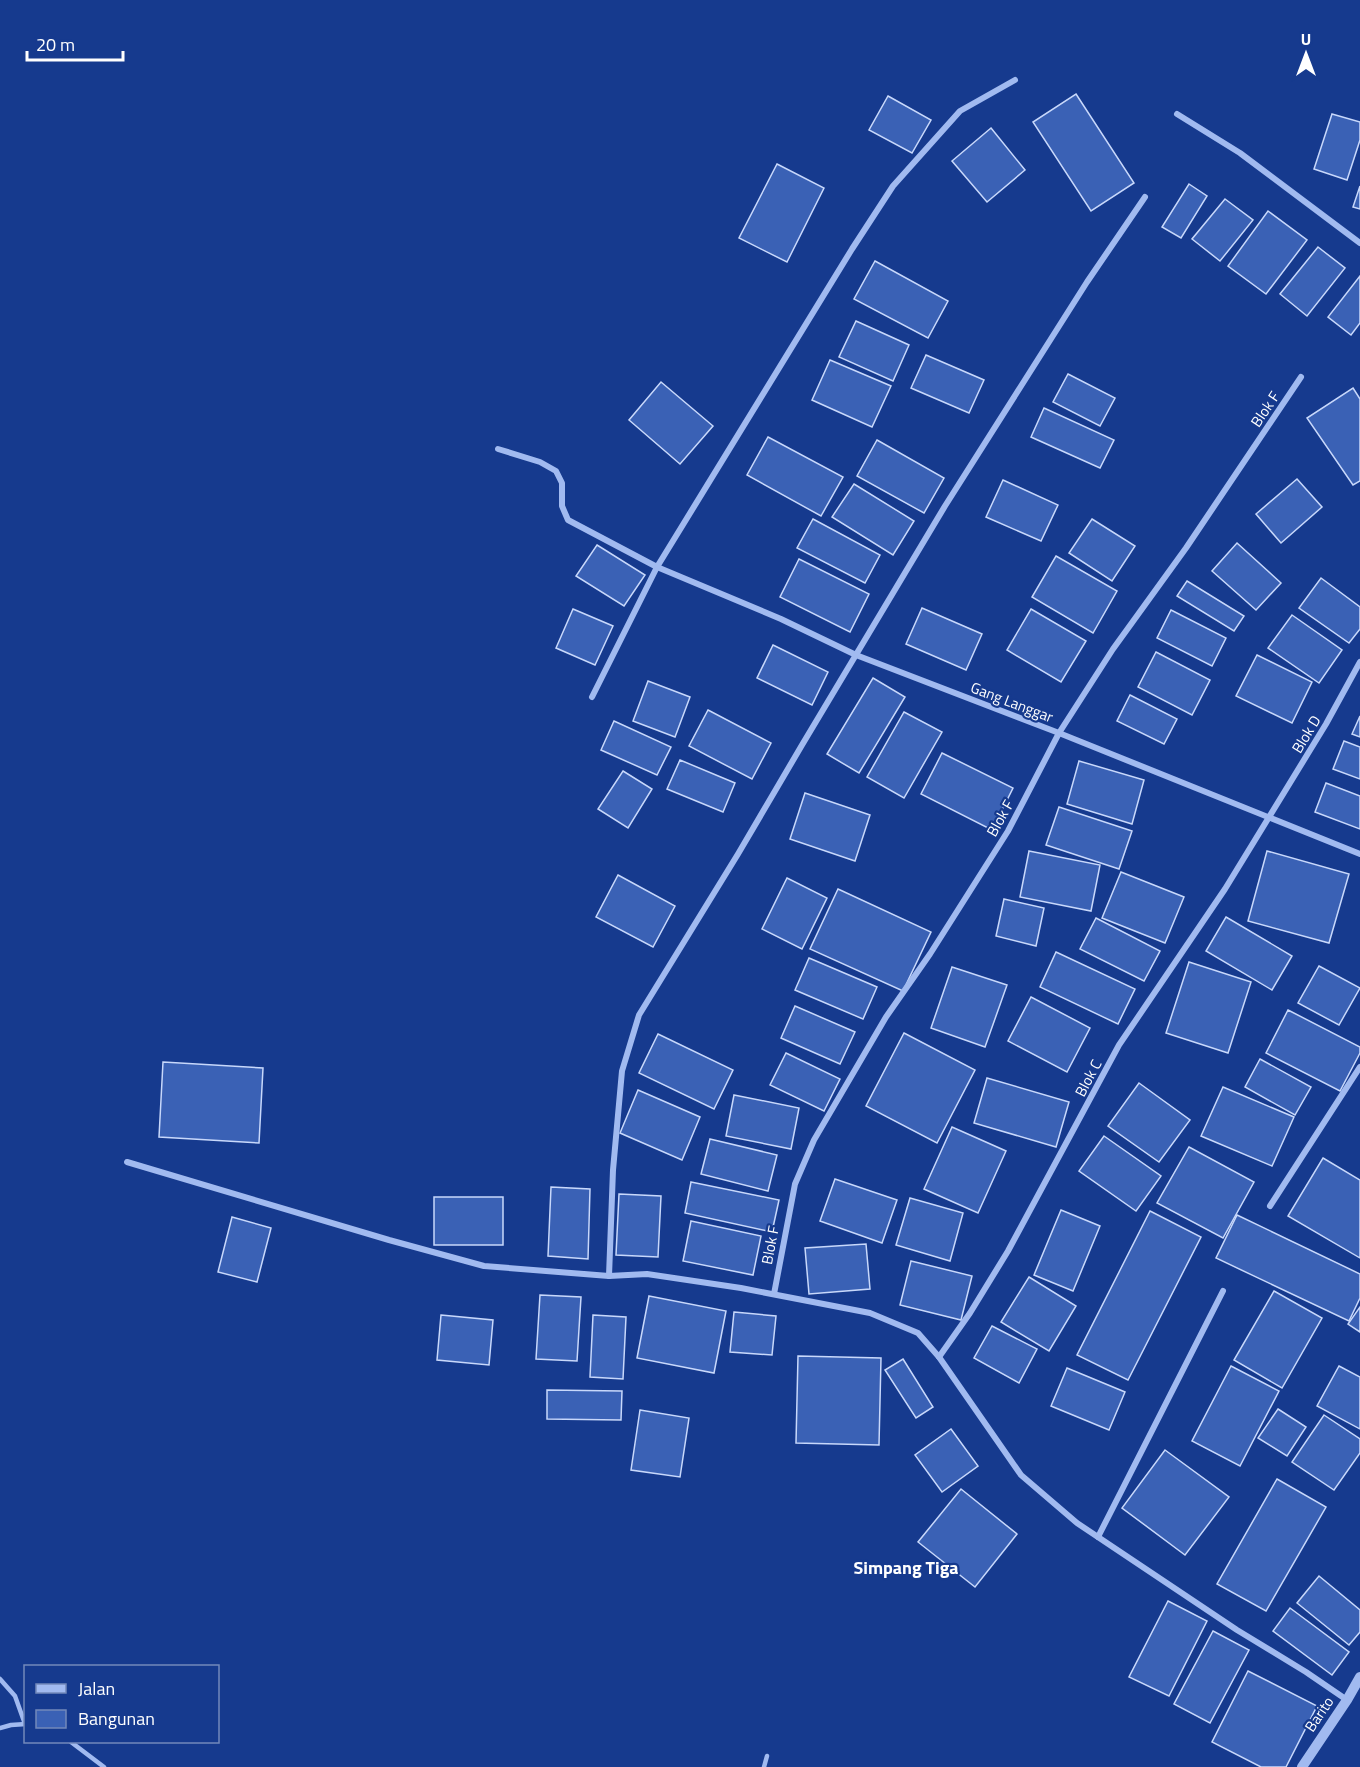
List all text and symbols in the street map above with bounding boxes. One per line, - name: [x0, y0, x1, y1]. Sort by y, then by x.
- scale bar: [27, 24, 123, 62]
- north arrow: [1276, 24, 1336, 84]
- text: U: [1301, 27, 1311, 51]
- text: 20 m: [36, 31, 75, 58]
- street label: Blok F: [1245, 386, 1285, 432]
- street label: Gang Langgar: [967, 676, 1057, 728]
- street label: Blok D: [1286, 711, 1326, 757]
- street label: Blok F: [980, 795, 1020, 841]
- street label: Blok C: [1069, 1055, 1107, 1101]
- street label: Blok F: [755, 1224, 785, 1266]
- district label: Simpang Tiga: [854, 1554, 958, 1581]
- legend: [24, 1665, 219, 1743]
- text: Jalan: [78, 1675, 115, 1702]
- street label: Barito: [1299, 1692, 1339, 1736]
- text: Bangunan: [78, 1705, 155, 1732]

